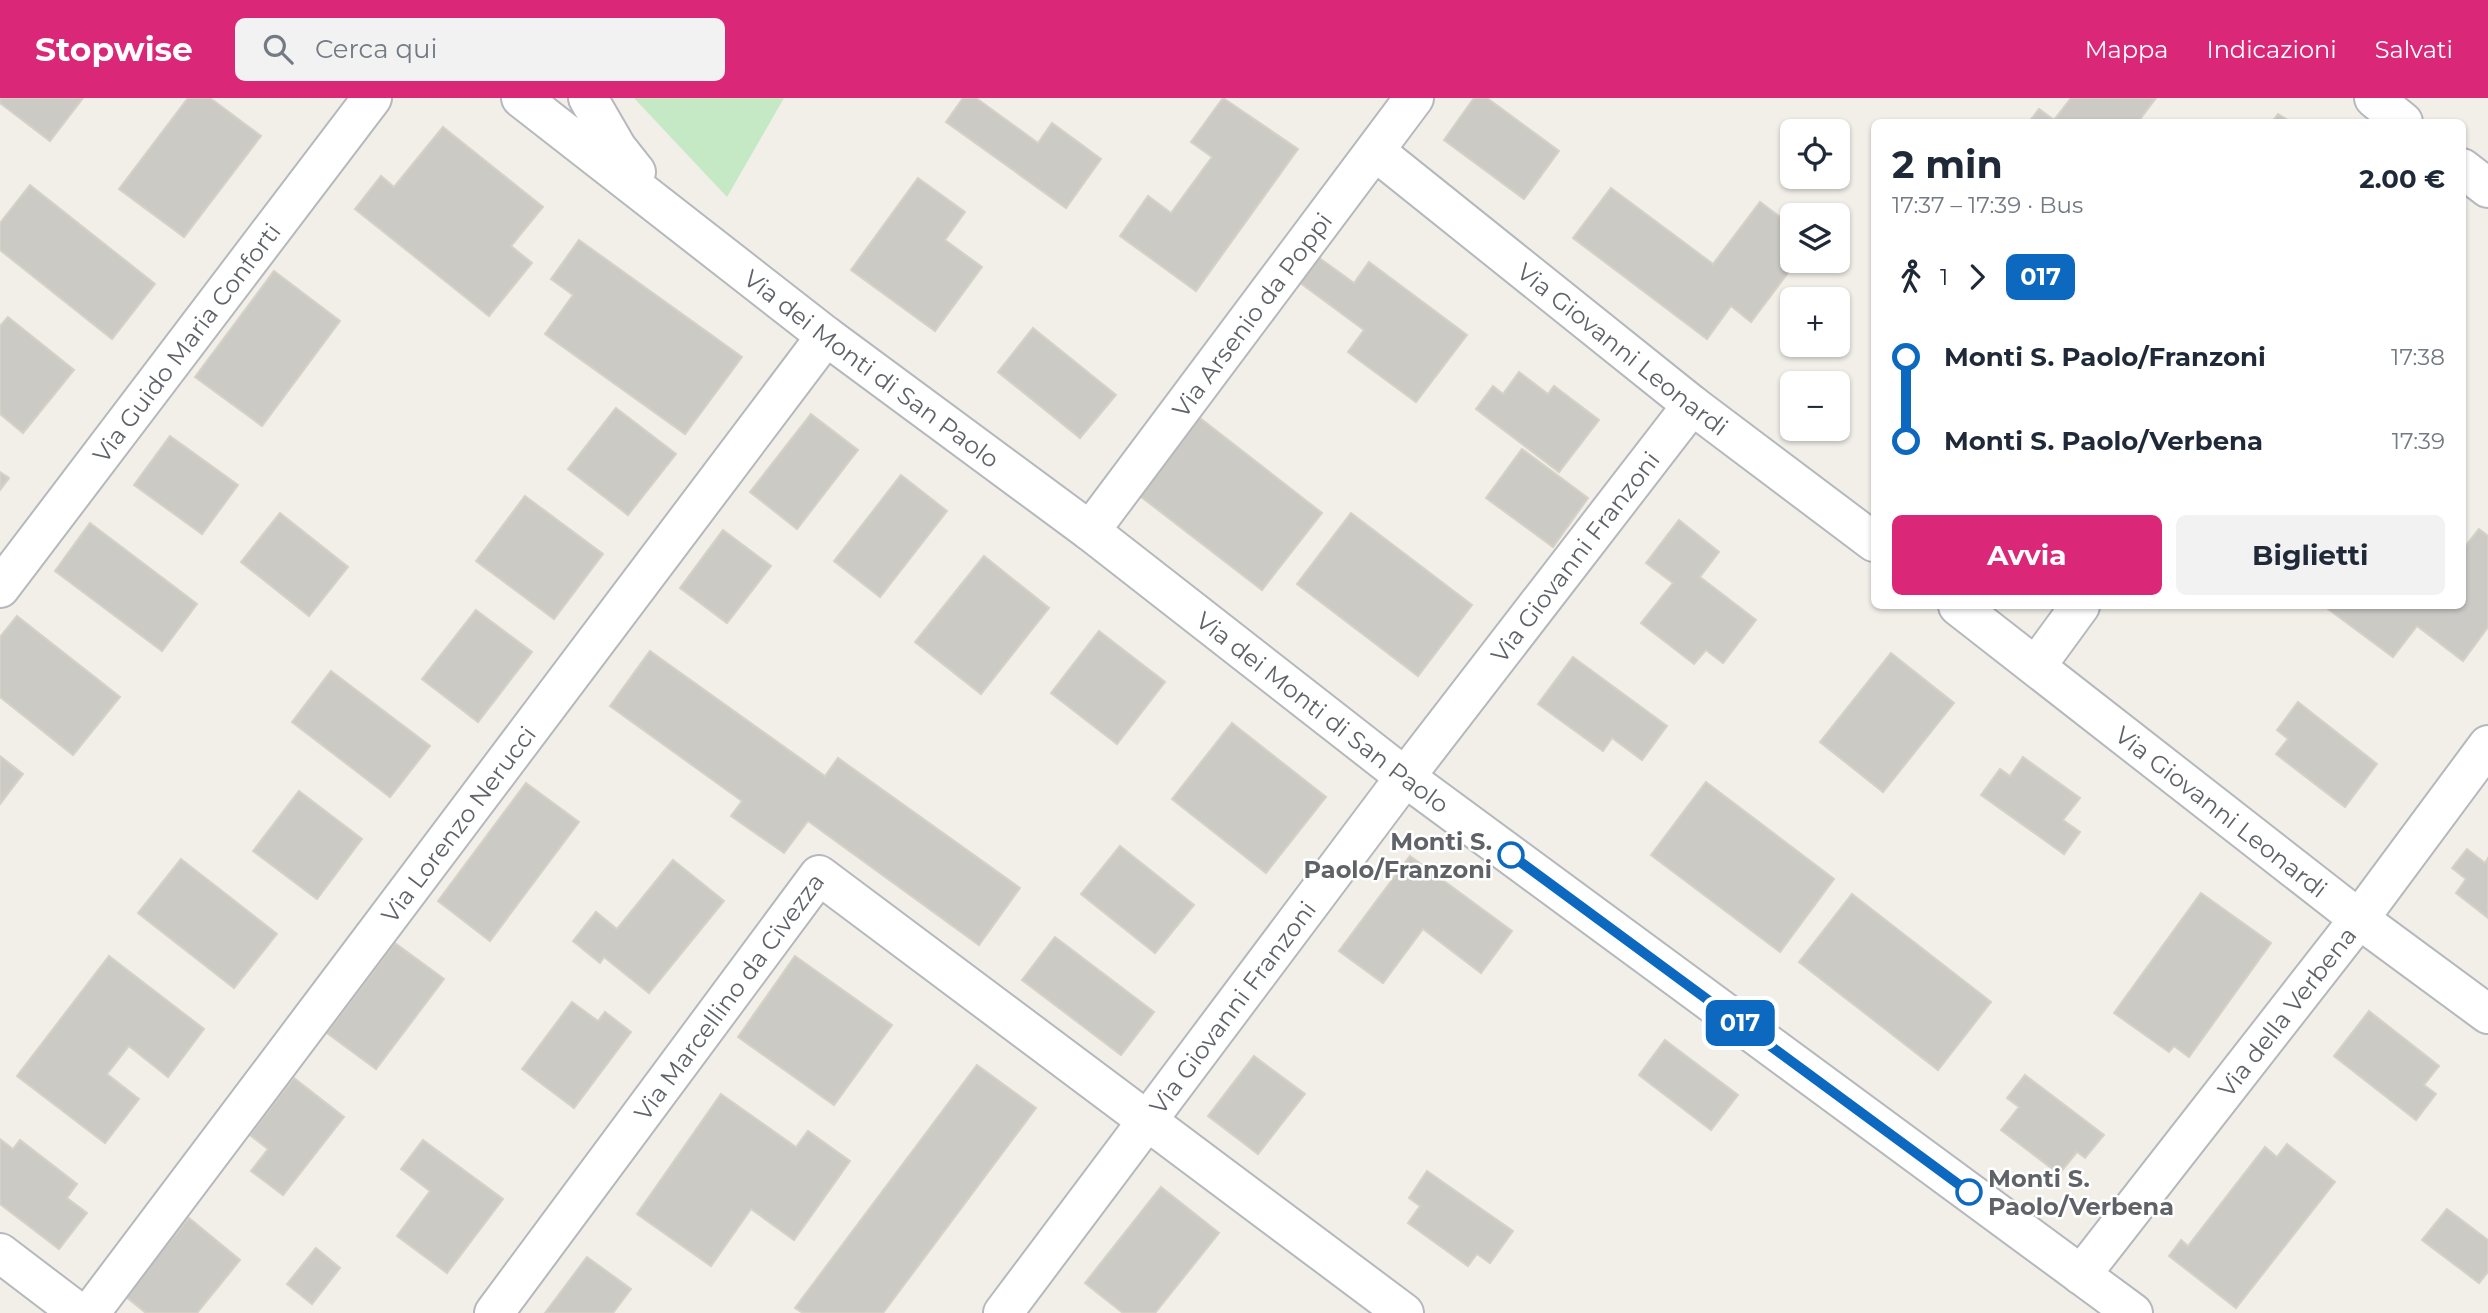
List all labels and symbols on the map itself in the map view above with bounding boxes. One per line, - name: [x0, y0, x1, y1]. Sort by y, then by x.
- street label: Via Arsenio da Poppi: [1166, 207, 1338, 423]
- street label: Via Guido Maria Conforti: [86, 217, 286, 468]
- street label: Via Giovanni Leonardi: [1511, 256, 1734, 441]
- street label: Via dei Monti di San Paolo: [738, 263, 1005, 474]
- street label: Via Giovanni Franzoni: [1484, 446, 1665, 668]
- street label: Via dei Monti di San Paolo: [1191, 605, 1455, 819]
- street label: Via Lorenzo Nerucci: [375, 720, 542, 928]
- street label: Via Giovanni Leonardi: [2110, 720, 2333, 903]
- place label: Monti S. Paolo/Franzoni: [1304, 827, 1492, 884]
- marker: Monti S. Paolo/Franzoni: [1498, 842, 1524, 868]
- street label: Via Marcellino da Civezza: [628, 867, 830, 1126]
- street label: Via Giovanni Franzoni: [1143, 895, 1321, 1120]
- street label: Via della Verbena: [2211, 921, 2362, 1103]
- line badge: 017: [1700, 1000, 1780, 1046]
- place label: Monti S. Paolo/Verbena: [1988, 1164, 2174, 1221]
- marker: Monti S. Paolo/Verbena: [1956, 1179, 1982, 1205]

